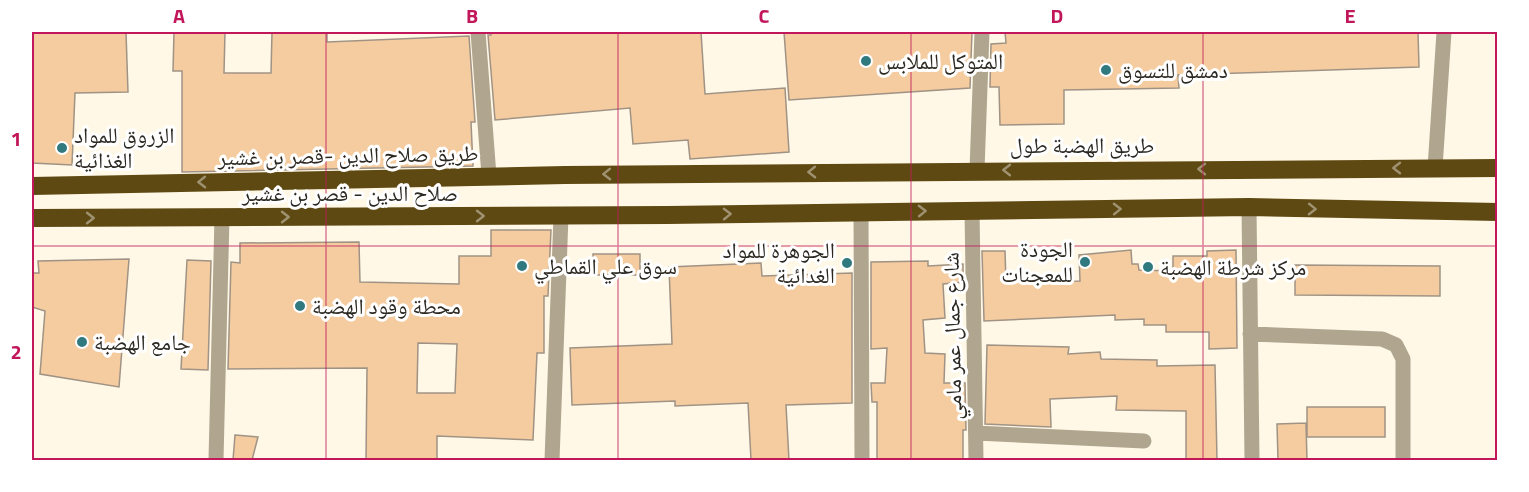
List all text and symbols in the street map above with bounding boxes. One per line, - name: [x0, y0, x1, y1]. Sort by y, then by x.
- text: A: [173, 0, 185, 31]
- text: B: [466, 0, 478, 31]
- text: C: [759, 0, 770, 31]
- text: D: [1051, 0, 1063, 31]
- text: E: [1344, 0, 1356, 31]
- place label: المتوكل للملابس: [878, 44, 1003, 78]
- place label: دمشق للتسوق: [1118, 53, 1228, 87]
- marker: المتوكل للملابس: [859, 54, 873, 68]
- marker: دمشق للتسوق: [1099, 63, 1113, 77]
- place label: الزروق للمواد الغذائية: [74, 118, 174, 177]
- text: 1: [10, 123, 22, 154]
- street label: طريق الهضبة طول: [1010, 128, 1154, 162]
- street label: طريق صلاح الدين -قصر بن غشير: [216, 136, 479, 174]
- marker: الزروق للمواد الغذائية: [55, 141, 69, 155]
- one-way arrow: [1393, 162, 1402, 174]
- one-way arrow: [1198, 163, 1207, 175]
- one-way arrow: [1003, 164, 1012, 176]
- one-way arrow: [808, 166, 817, 178]
- one-way arrow: [603, 168, 612, 180]
- one-way arrow: [198, 176, 207, 188]
- street label: صلاح الدين - قصر بن غشير: [241, 176, 458, 210]
- one-way arrow: [1307, 202, 1316, 215]
- one-way arrow: [1112, 203, 1121, 215]
- one-way arrow: [917, 205, 926, 217]
- one-way arrow: [722, 208, 731, 221]
- one-way arrow: [475, 210, 484, 222]
- one-way arrow: [280, 211, 289, 223]
- one-way arrow: [85, 212, 94, 224]
- place label: الجودة للمعجنات: [1001, 232, 1073, 291]
- place label: الجوهرة للمواد الغدائية: [722, 233, 835, 292]
- place label: سوق علي القماطي: [534, 249, 677, 284]
- place label: مركز شرطة الهضبة: [1160, 250, 1306, 284]
- street label: شارع جمال عمر مامي: [934, 252, 971, 420]
- marker: الجودة للمعجنات: [1078, 255, 1092, 269]
- marker: الجوهرة للمواد الغدائية: [840, 256, 854, 270]
- marker: سوق علي القماطي: [515, 259, 529, 273]
- marker: مركز شرطة الهضبة: [1141, 260, 1155, 274]
- place label: محطة وقود الهضبة: [312, 289, 461, 323]
- marker: محطة وقود الهضبة: [293, 299, 307, 313]
- place label: جامع الهضبة: [94, 325, 191, 359]
- marker: جامع الهضبة: [75, 335, 89, 349]
- text: 2: [10, 336, 22, 367]

